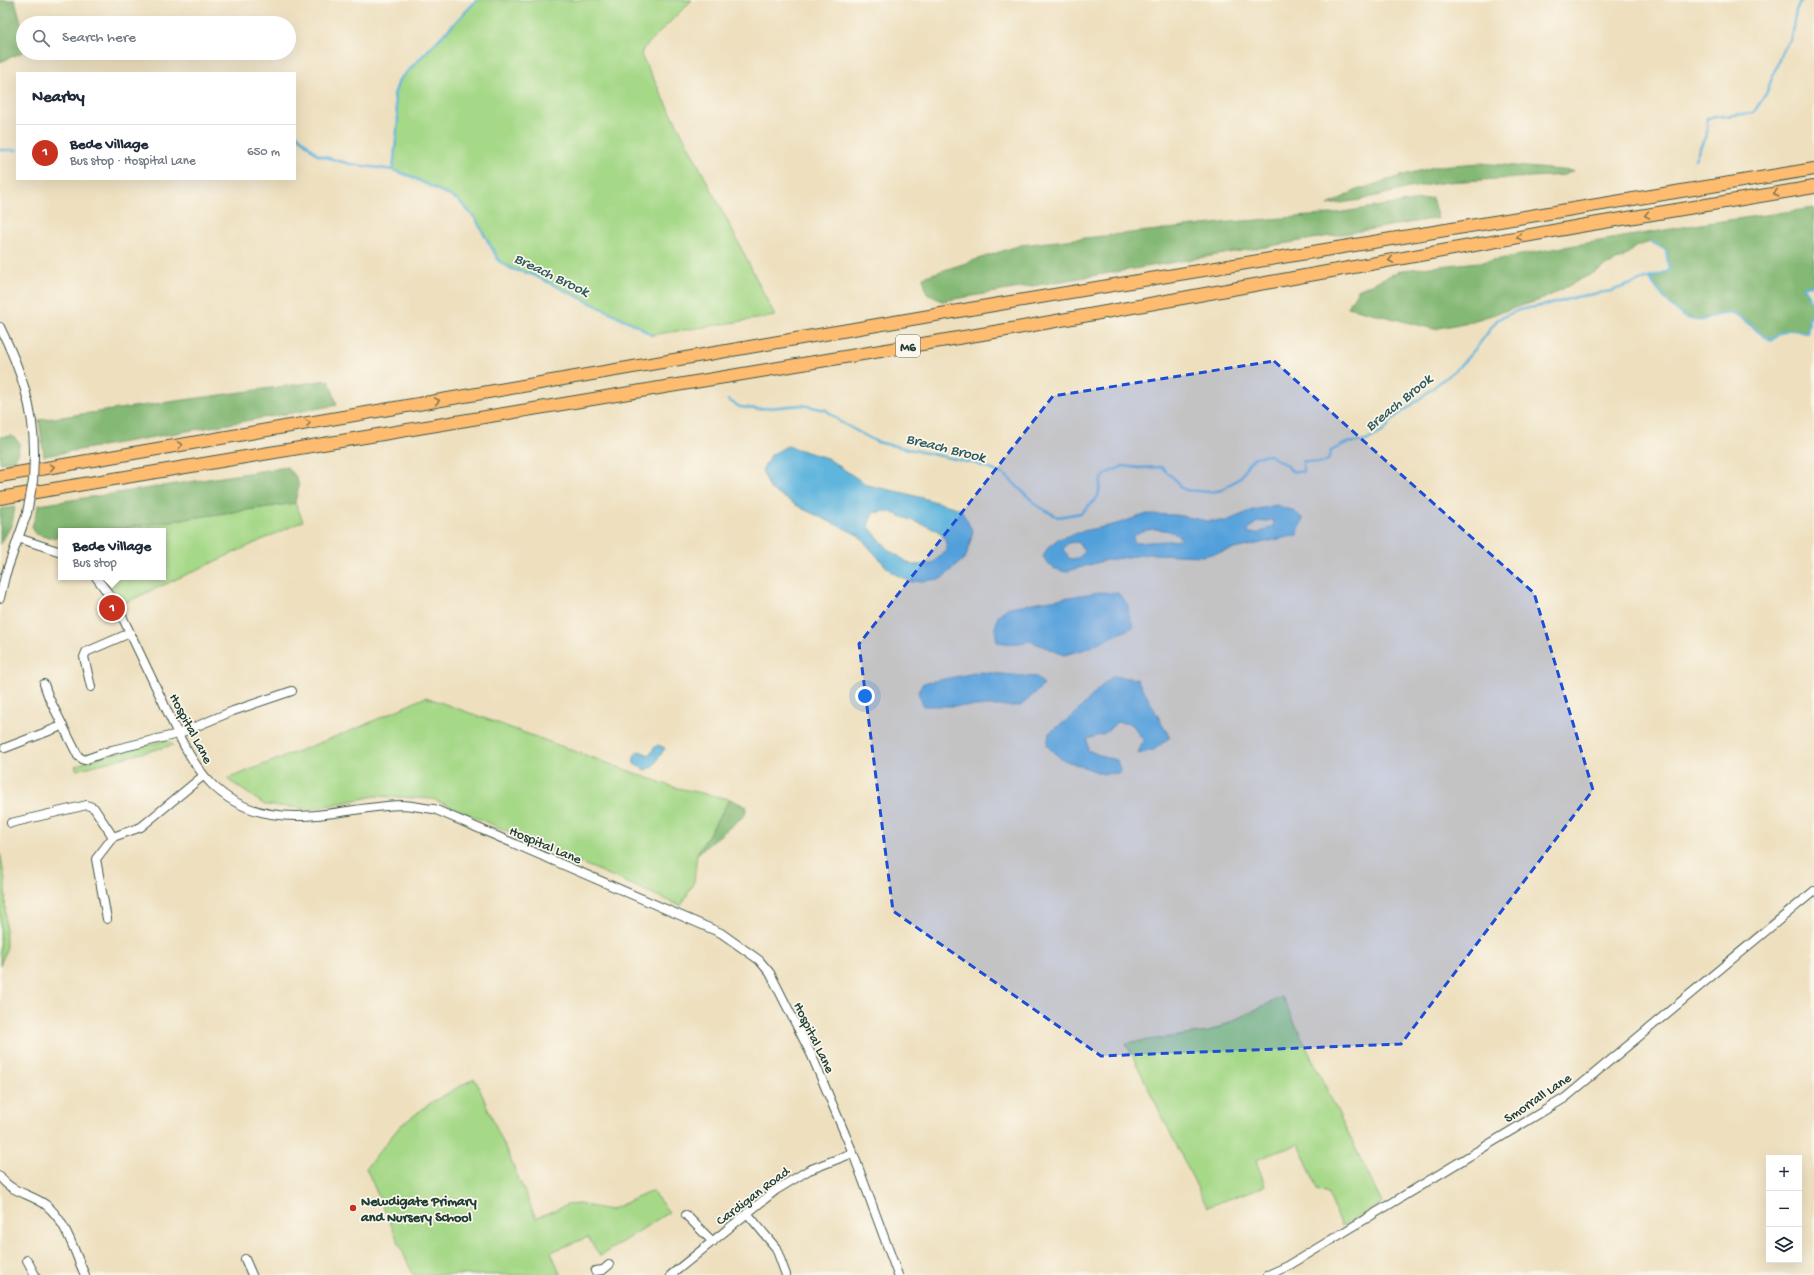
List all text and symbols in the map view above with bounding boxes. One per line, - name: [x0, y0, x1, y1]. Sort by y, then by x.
- search box: [16, 16, 296, 60]
- icon: search: [30, 27, 52, 49]
- text: Search here: [62, 29, 136, 47]
- text: Nearby: [32, 88, 85, 108]
- text: Bede Village: [70, 136, 148, 154]
- text: 1: [42, 145, 48, 160]
- text: 650 m: [247, 145, 280, 160]
- text: Bus stop · Hospital Lane: [70, 154, 196, 169]
- one-way arrow: [1772, 188, 1779, 197]
- one-way arrow: [1644, 210, 1650, 218]
- one-way arrow: [1516, 232, 1522, 241]
- water label: Breach Brook: [511, 250, 593, 302]
- one-way arrow: [1388, 255, 1394, 264]
- road number: M6: [896, 335, 920, 357]
- water label: Breach Brook: [1362, 370, 1437, 436]
- one-way arrow: [433, 397, 440, 406]
- one-way arrow: [305, 419, 312, 428]
- water label: Breach Brook: [904, 430, 988, 468]
- one-way arrow: [177, 441, 183, 450]
- one-way arrow: [49, 464, 55, 472]
- popup: [58, 528, 166, 580]
- text: Bede Village: [73, 538, 151, 556]
- text: Bus stop: [73, 556, 117, 571]
- pin: 1: [99, 593, 125, 623]
- your location: [855, 686, 875, 706]
- street label: Hospital Lane: [164, 691, 216, 768]
- street label: Hospital Lane: [506, 823, 584, 869]
- street label: Hospital Lane: [788, 1000, 838, 1077]
- street label: Smorrall Lane: [1501, 1070, 1576, 1128]
- map controls: [1766, 1155, 1802, 1263]
- button: +: [1766, 1155, 1802, 1191]
- street label: Cardigan Road: [713, 1163, 795, 1230]
- button: −: [1766, 1191, 1802, 1227]
- place label: Newdigate Primary and Nursery School: [360, 1194, 477, 1227]
- marker: Newdigate Primary and Nursery School: [348, 1203, 358, 1213]
- button: layers: [1766, 1227, 1802, 1263]

